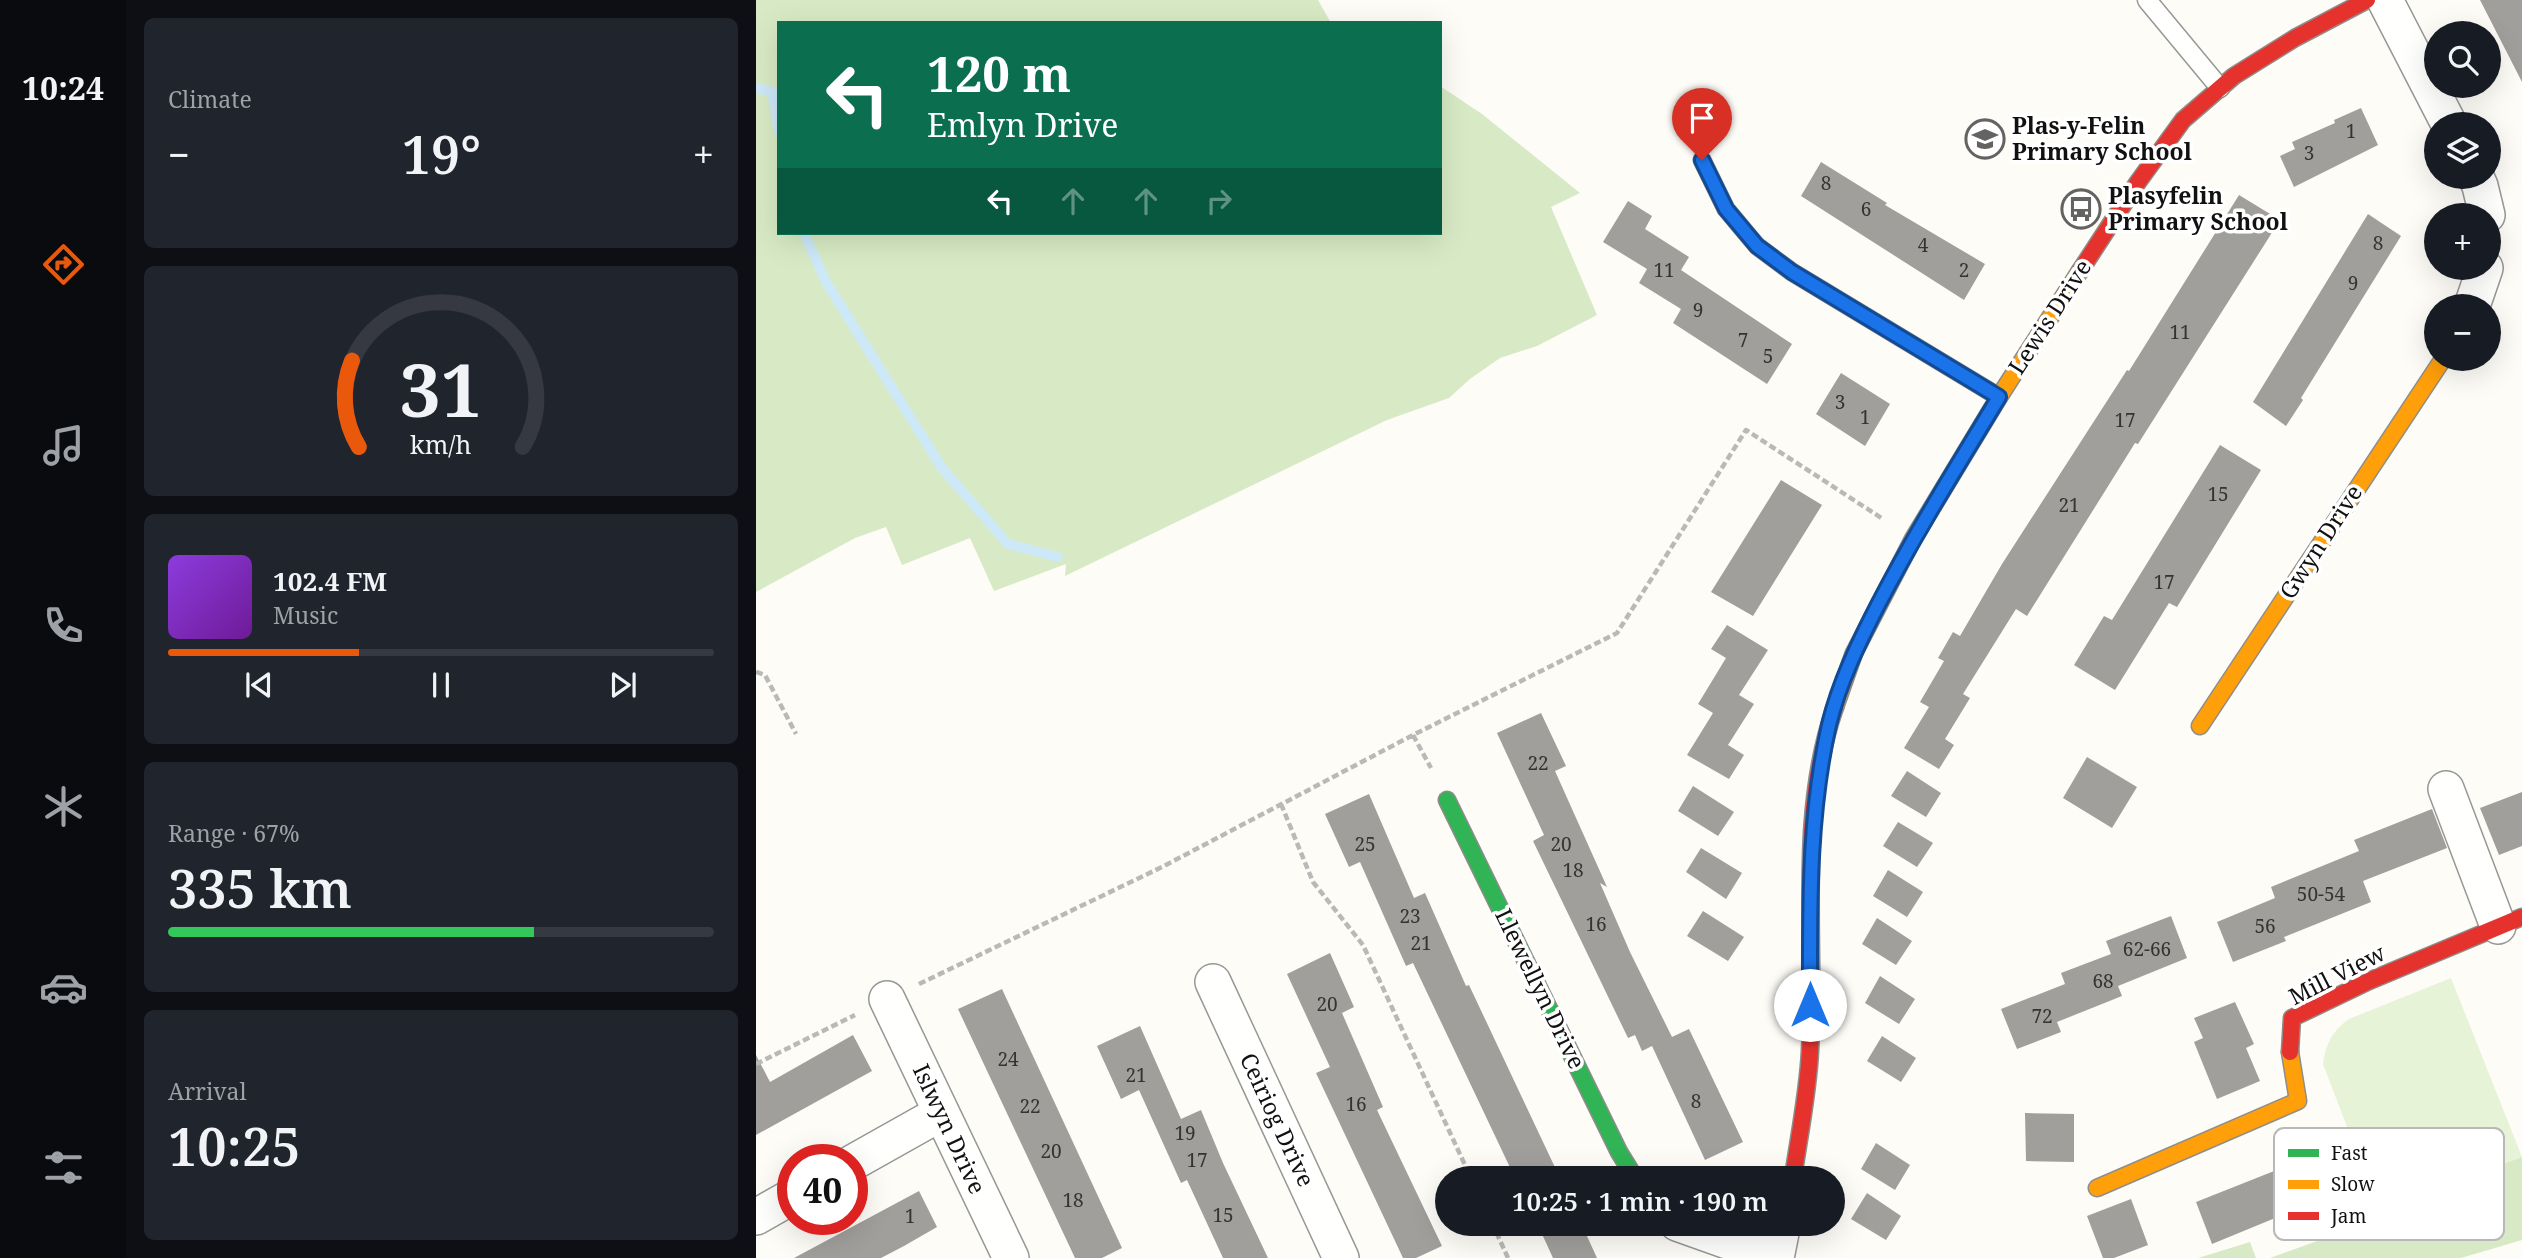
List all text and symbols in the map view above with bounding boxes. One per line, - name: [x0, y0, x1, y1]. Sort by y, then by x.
- map controls: [2424, 21, 2501, 371]
- button: search: [2424, 21, 2501, 98]
- text: 120 m: [927, 40, 1071, 106]
- icon: left: [812, 49, 903, 140]
- text: 10:24: [22, 66, 104, 109]
- text: Climate: [168, 83, 252, 115]
- pin: [1672, 88, 1732, 160]
- icon: arrive: [1683, 99, 1721, 137]
- text: Emlyn Drive: [927, 103, 1118, 146]
- place label: Plas-y-Felin Primary School: [2012, 109, 2192, 167]
- button: layers: [2424, 112, 2501, 189]
- text: 19°: [402, 118, 481, 189]
- school or university icon: Plas-y-Felin Primary School: [1964, 118, 2006, 160]
- house number: 1: [2346, 118, 2356, 144]
- text: −: [168, 128, 190, 180]
- text: +: [693, 128, 714, 180]
- house number: 3: [2304, 140, 2314, 166]
- house number: 8: [1821, 170, 1831, 196]
- place label: Plasyfelin Primary School: [2108, 179, 2288, 237]
- icon: left: [981, 182, 1019, 220]
- icon: ahead: [1054, 182, 1092, 220]
- icon: ahead: [1127, 182, 1165, 220]
- icon: right: [1200, 182, 1238, 220]
- bus stop icon: Plasyfelin Primary School: [2060, 188, 2102, 230]
- house number: 6: [1861, 196, 1871, 222]
- button: +: [2424, 203, 2501, 280]
- house number: 8: [2373, 230, 2383, 256]
- house number: 4: [1918, 232, 1929, 258]
- icon: directions: [39, 240, 88, 289]
- street label: Lewis Drive: [2000, 253, 2098, 380]
- house number: 11: [1653, 257, 1675, 283]
- house number: 2: [1959, 257, 1969, 283]
- house number: 9: [2348, 270, 2358, 296]
- button: −: [2424, 294, 2501, 371]
- house number: 9: [1693, 297, 1703, 323]
- house number: 11: [2169, 319, 2191, 345]
- house number: 7: [1738, 327, 1748, 353]
- text: 31: [400, 339, 482, 438]
- house number: 5: [1763, 343, 1773, 369]
- house number: 3: [1835, 389, 1845, 415]
- house number: 1: [1860, 404, 1870, 430]
- house number: 17: [2114, 407, 2136, 433]
- icon: music: [39, 421, 88, 470]
- text: km/h: [410, 427, 472, 461]
- street label: Gwyn Drive: [2271, 478, 2369, 605]
- house number: 15: [2207, 481, 2229, 507]
- house number: 21: [2058, 492, 2080, 518]
- text: 102.4 FM: [273, 563, 387, 599]
- house number: 17: [2153, 569, 2175, 595]
- text: Music: [273, 599, 338, 631]
- icon: phone: [39, 601, 88, 650]
- icon: previous: [240, 666, 278, 704]
- icon: pause: [422, 666, 460, 704]
- icon: next: [604, 666, 642, 704]
- house number: 22: [1527, 750, 1549, 776]
- icon: climate: [39, 782, 88, 831]
- text: Range · 67%: [168, 817, 300, 849]
- house number: 25: [1354, 831, 1376, 857]
- house number: 20: [1550, 831, 1572, 857]
- text: 335 km: [168, 852, 352, 923]
- house number: 18: [1562, 857, 1584, 883]
- house number: 50-54: [2297, 881, 2346, 907]
- house number: 23: [1399, 903, 1421, 929]
- street label: Llewellyn Drive: [1488, 903, 1594, 1074]
- house number: 16: [1585, 911, 1607, 937]
- house number: 56: [2254, 913, 2276, 939]
- house number: 21: [1410, 930, 1432, 956]
- house number: 62-66: [2123, 936, 2171, 962]
- street label: Mill View: [2283, 936, 2390, 1012]
- icon: car: [39, 963, 88, 1012]
- position arrow: [1773, 968, 1847, 1042]
- house number: 68: [2092, 968, 2114, 994]
- house number: 20: [1316, 991, 1338, 1017]
- house number: 72: [2031, 1003, 2053, 1029]
- house number: 24: [997, 1046, 1019, 1072]
- street label: Ceiriog Drive: [1233, 1047, 1323, 1192]
- street label: Islwyn Drive: [906, 1058, 994, 1199]
- house number: 21: [1125, 1062, 1147, 1088]
- text: Arrival: [168, 1075, 247, 1107]
- house number: 8: [1691, 1088, 1701, 1114]
- house number: 16: [1345, 1091, 1367, 1117]
- house number: 22: [1019, 1093, 1041, 1119]
- text: 10:25: [168, 1110, 301, 1181]
- house number: 19: [1174, 1120, 1196, 1146]
- legend: [2274, 1128, 2504, 1240]
- house number: 20: [1040, 1138, 1062, 1164]
- text: Fast: [2331, 1140, 2368, 1166]
- icon: filters: [39, 1143, 88, 1192]
- speed limit sign: 40: [777, 1144, 868, 1235]
- house number: 17: [1186, 1147, 1208, 1173]
- text: Slow: [2331, 1171, 2375, 1197]
- text: 10:25 · 1 min · 190 m: [1512, 1183, 1768, 1219]
- house number: 18: [1062, 1187, 1084, 1213]
- house number: 15: [1212, 1202, 1234, 1228]
- house number: 1: [905, 1203, 915, 1229]
- text: Jam: [2330, 1203, 2366, 1229]

